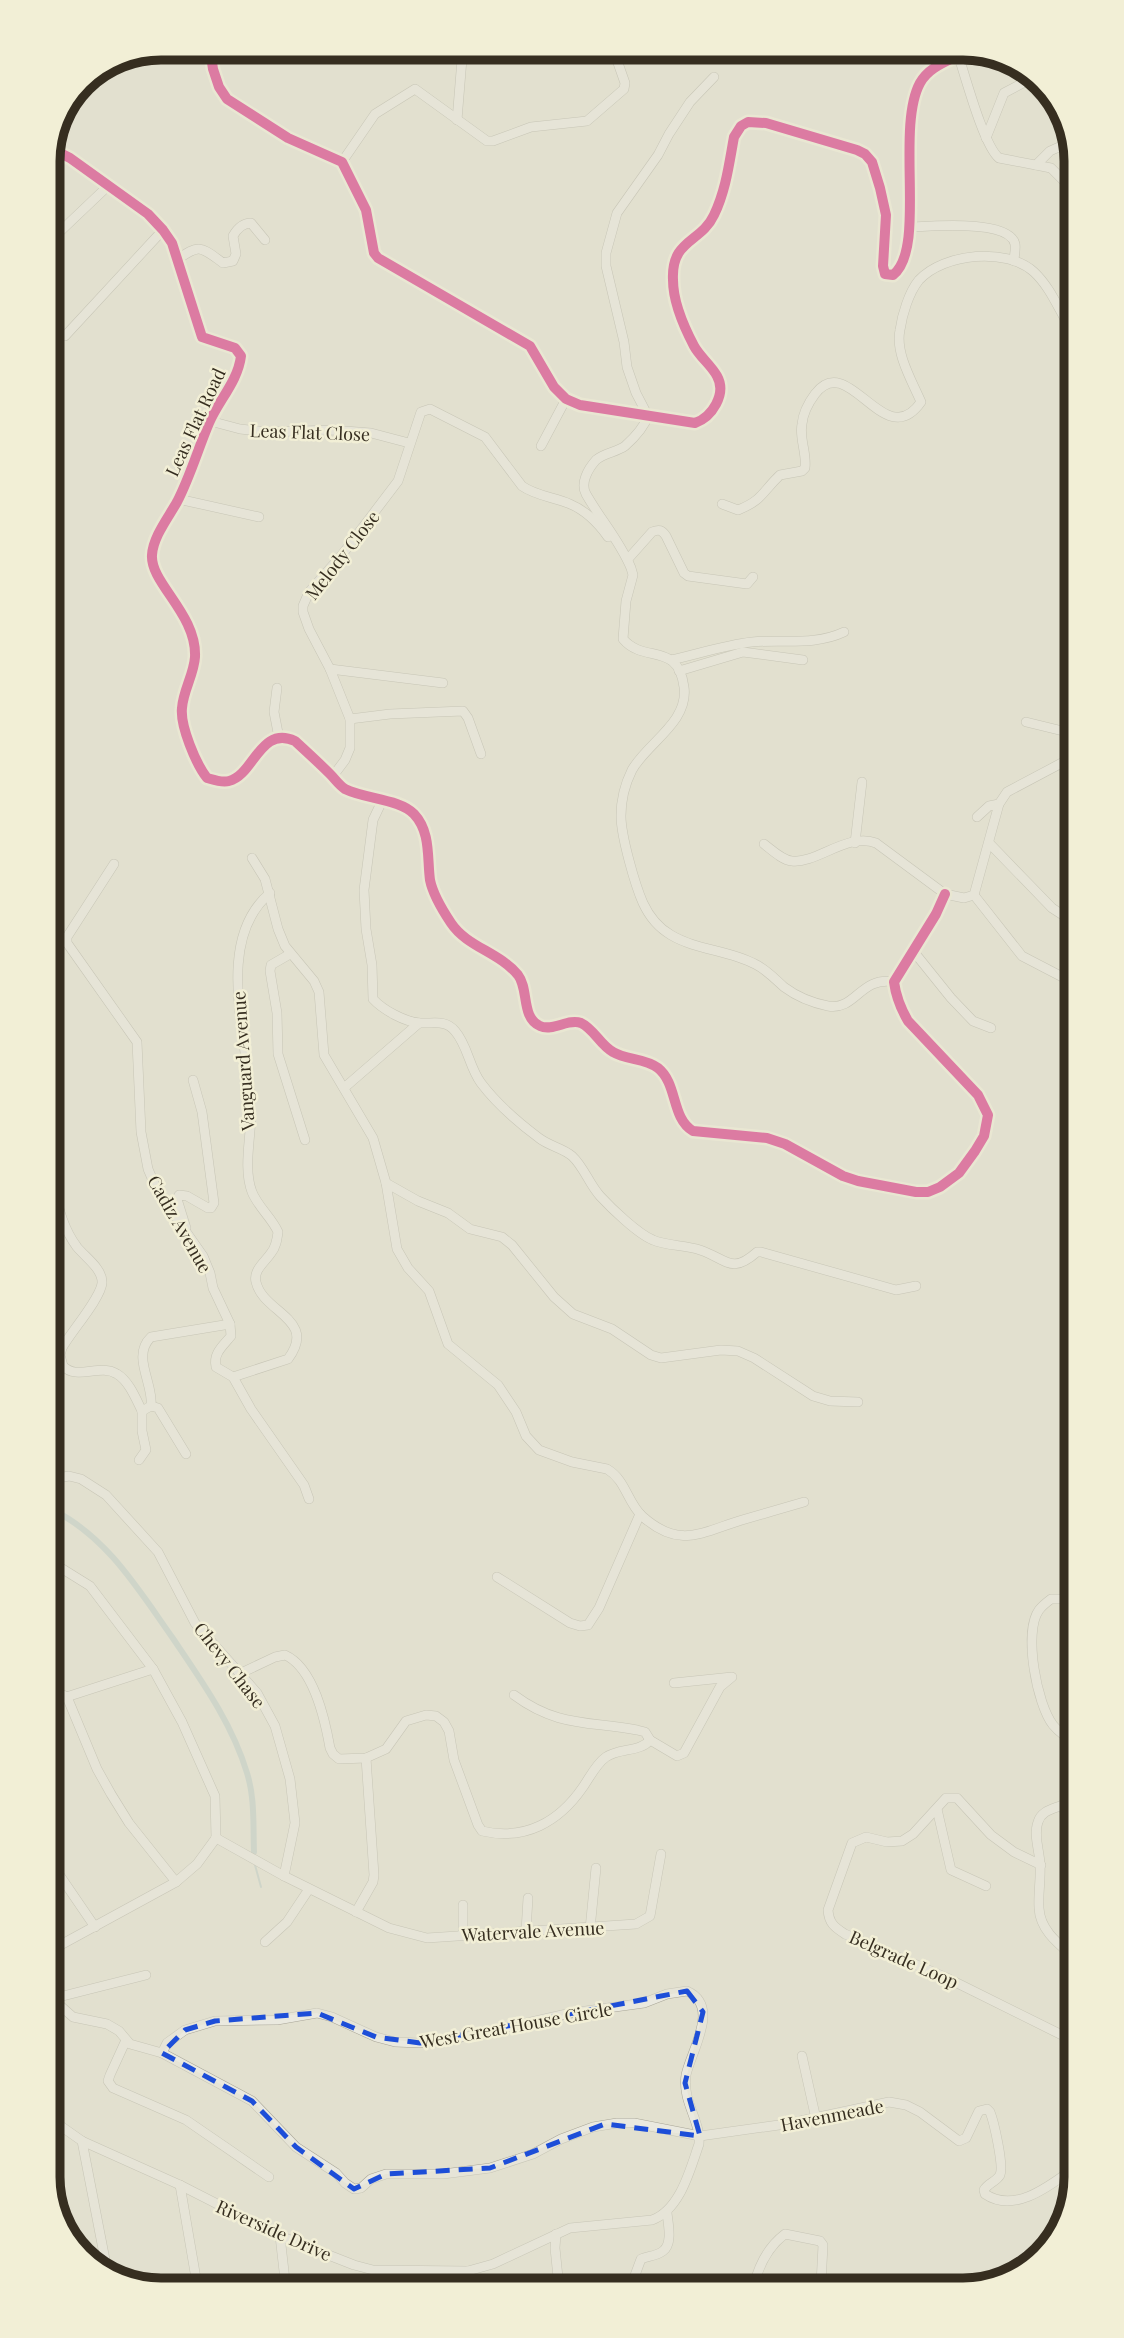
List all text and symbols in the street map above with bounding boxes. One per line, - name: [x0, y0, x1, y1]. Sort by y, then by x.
- street label: Leas Flat Road: [159, 363, 231, 480]
- street label: Leas Flat Close: [249, 418, 371, 446]
- street label: Melody Close: [300, 505, 384, 605]
- street label: Vanguard Avenue: [226, 990, 260, 1133]
- street label: Cadiz Avenue: [142, 1171, 218, 1277]
- street label: Chevy Chase: [189, 1617, 271, 1713]
- street label: Watervale Avenue: [460, 1915, 605, 1947]
- street label: Belgrade Loop: [846, 1924, 962, 1994]
- street label: West Great House Circle: [417, 1996, 614, 2054]
- street label: Havenmeade: [778, 2093, 886, 2137]
- street label: Riverside Drive: [212, 2194, 336, 2266]

